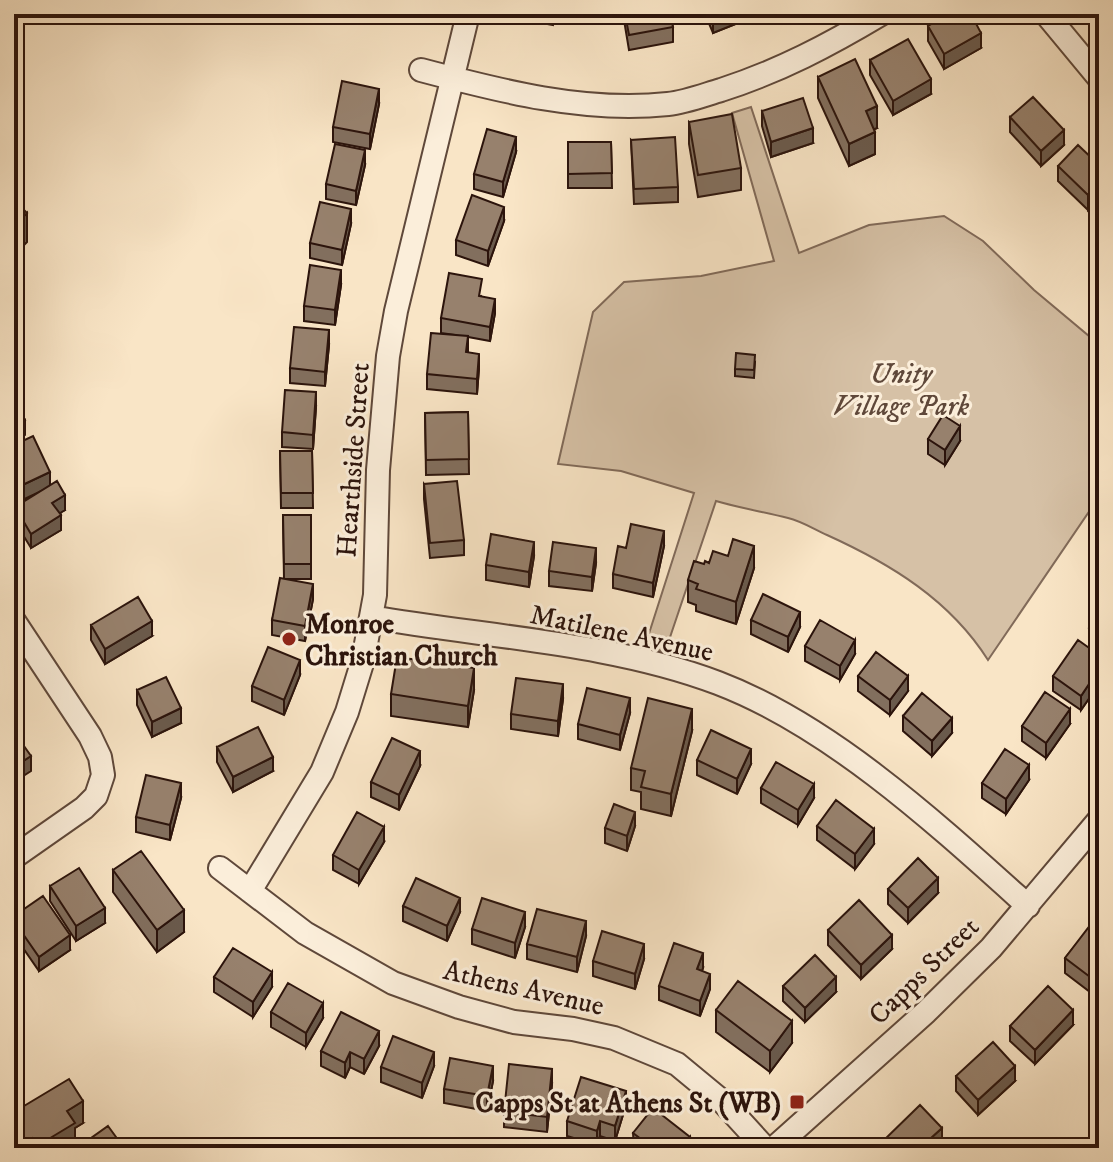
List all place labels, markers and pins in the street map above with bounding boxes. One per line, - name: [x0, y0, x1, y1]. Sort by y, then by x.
- place label: Monroe Christian Church: [305, 607, 498, 674]
- marker: Monroe Christian Church: [280, 630, 298, 648]
- place label: Capps St at Athens St (WB): [475, 1086, 781, 1121]
- marker: Capps St at Athens St (WB): [788, 1093, 806, 1111]

